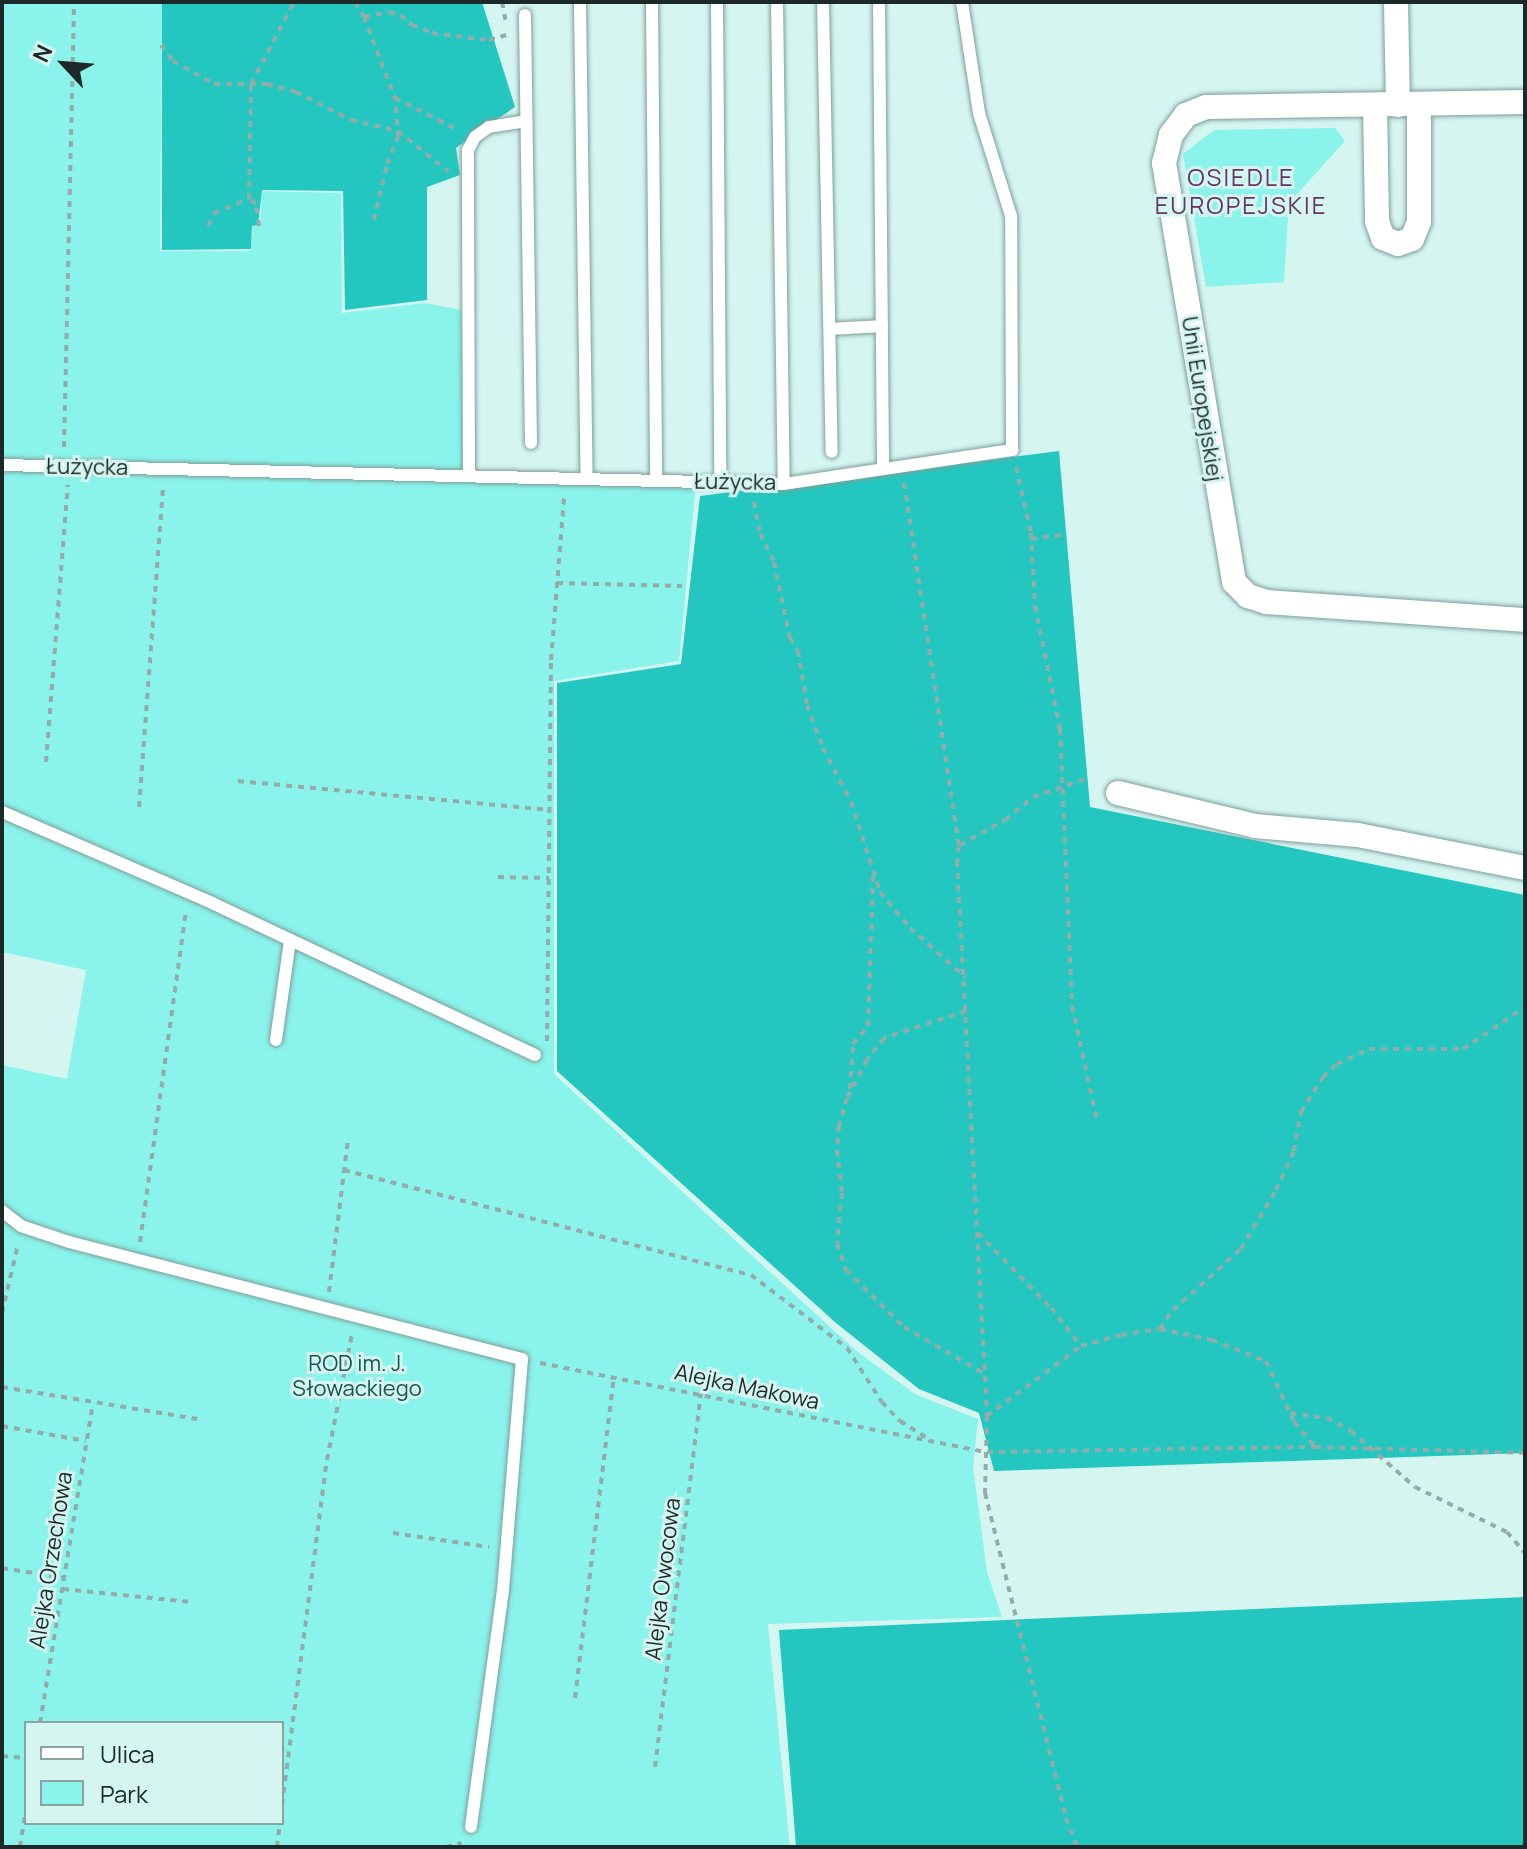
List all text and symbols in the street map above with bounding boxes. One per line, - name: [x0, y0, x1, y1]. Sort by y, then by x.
- north arrow: [24, 24, 104, 104]
- text: N: [25, 40, 59, 67]
- district label: OSIEDLE EUROPEJSKIE: [1155, 163, 1327, 219]
- street label: Unii Europejskiej: [1176, 315, 1228, 483]
- street label: Łużycka: [46, 453, 128, 481]
- street label: Łużycka: [694, 468, 776, 496]
- park label: ROD im. J. Słowackiego: [292, 1350, 422, 1402]
- street label: Alejka Makowa: [672, 1359, 822, 1415]
- street label: Alejka Orzechowa: [24, 1470, 78, 1650]
- street label: Alejka Owocowa: [640, 1496, 686, 1662]
- legend: [24, 1721, 284, 1825]
- text: Ulica: [100, 1737, 155, 1770]
- text: Park: [100, 1777, 148, 1810]

